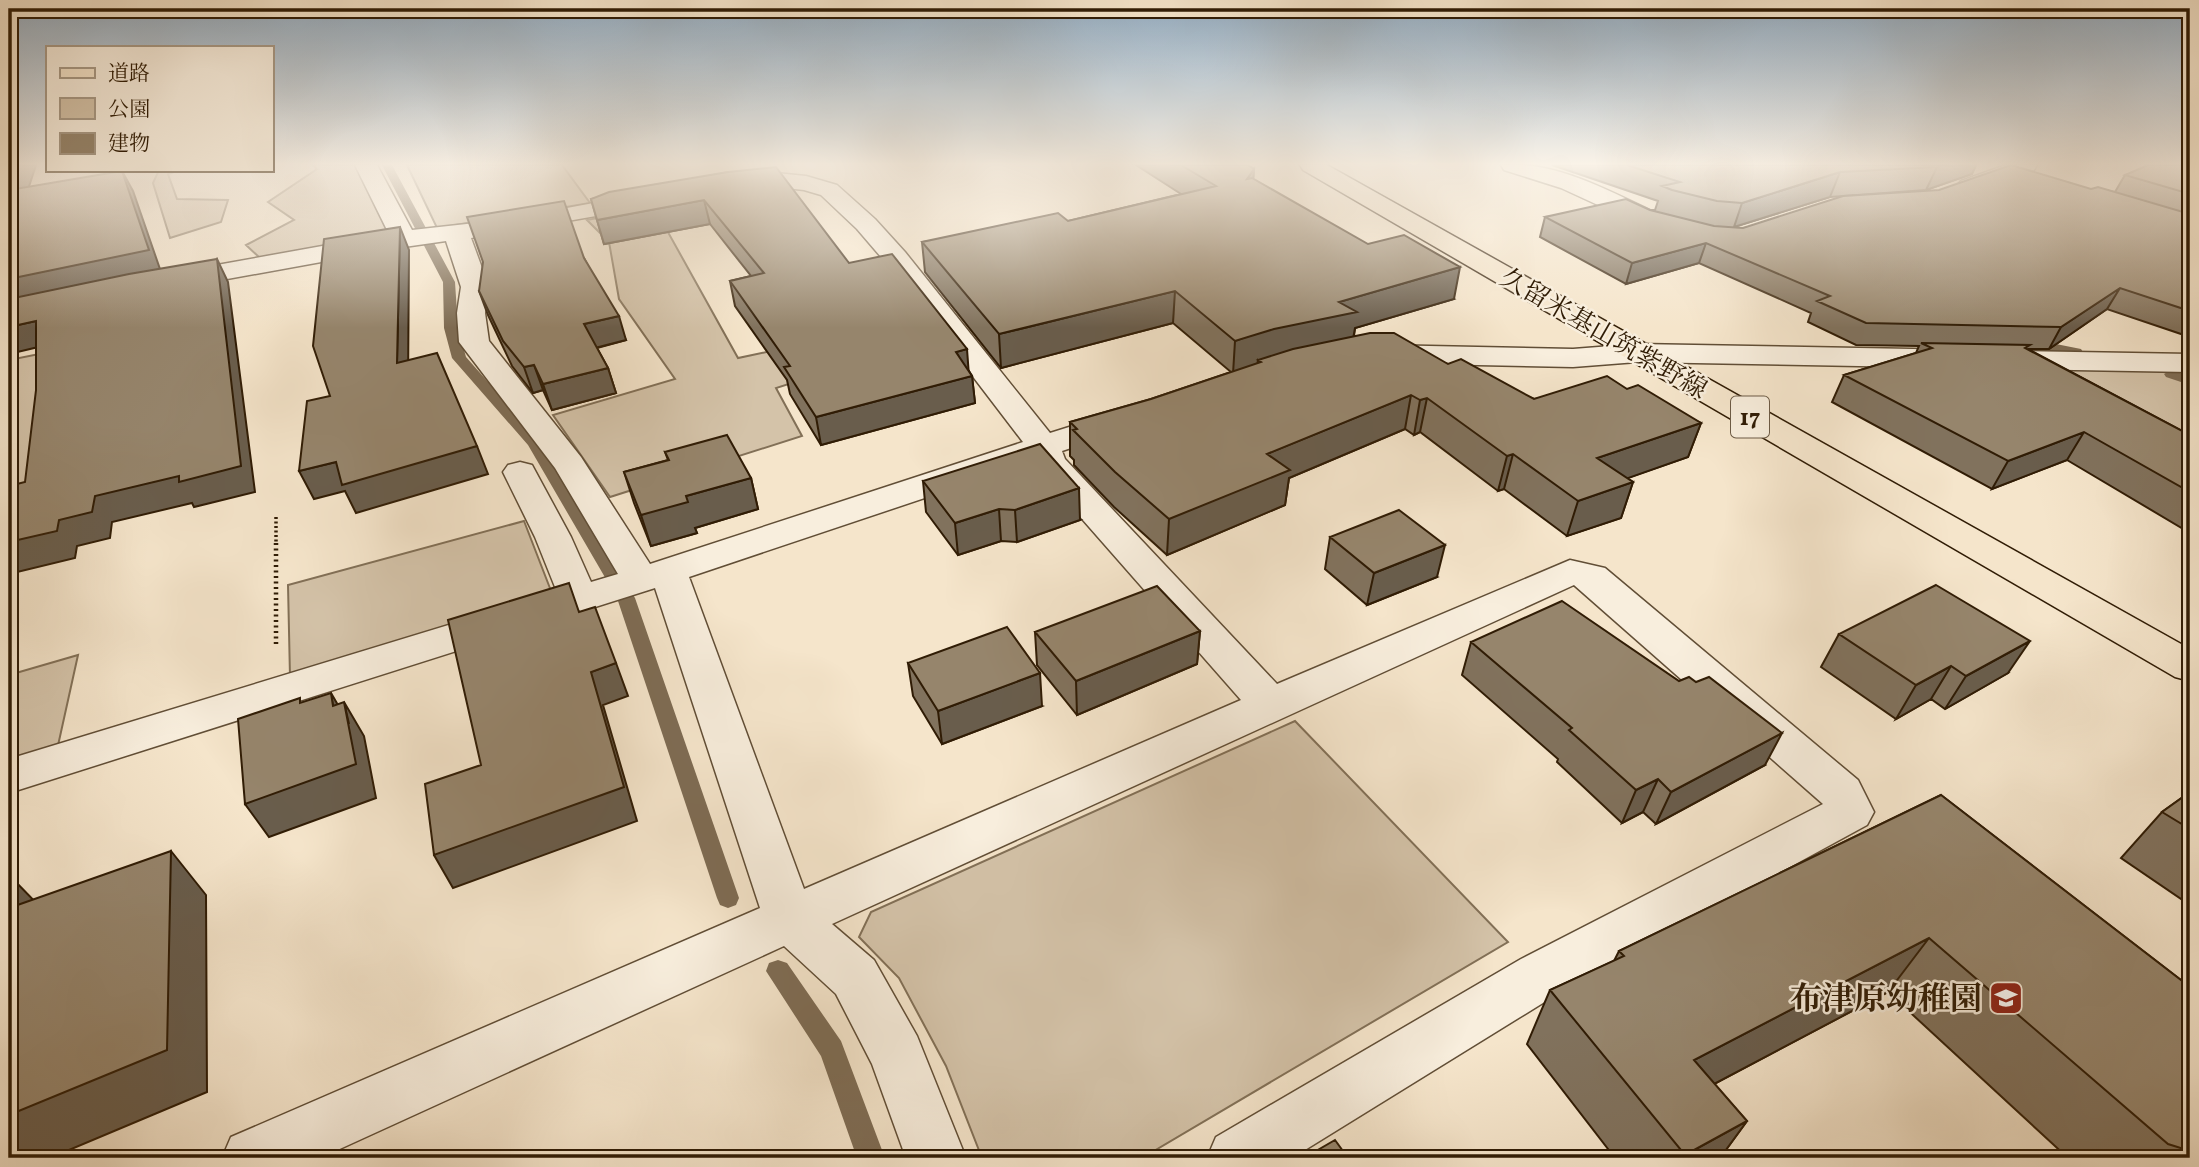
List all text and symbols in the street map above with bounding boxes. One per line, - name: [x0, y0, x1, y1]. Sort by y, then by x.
- legend: [46, 46, 273, 172]
- text: 道路: [108, 60, 150, 89]
- text: 公園: [108, 96, 150, 125]
- text: 建物: [108, 130, 150, 159]
- street label: 久留米基山筑紫野線: [1493, 261, 1713, 409]
- road number: 17: [1731, 396, 1769, 438]
- place label: 布津原幼稚園: [1790, 979, 1982, 1023]
- school or university icon: 布津原幼稚園: [1987, 979, 2025, 1017]

